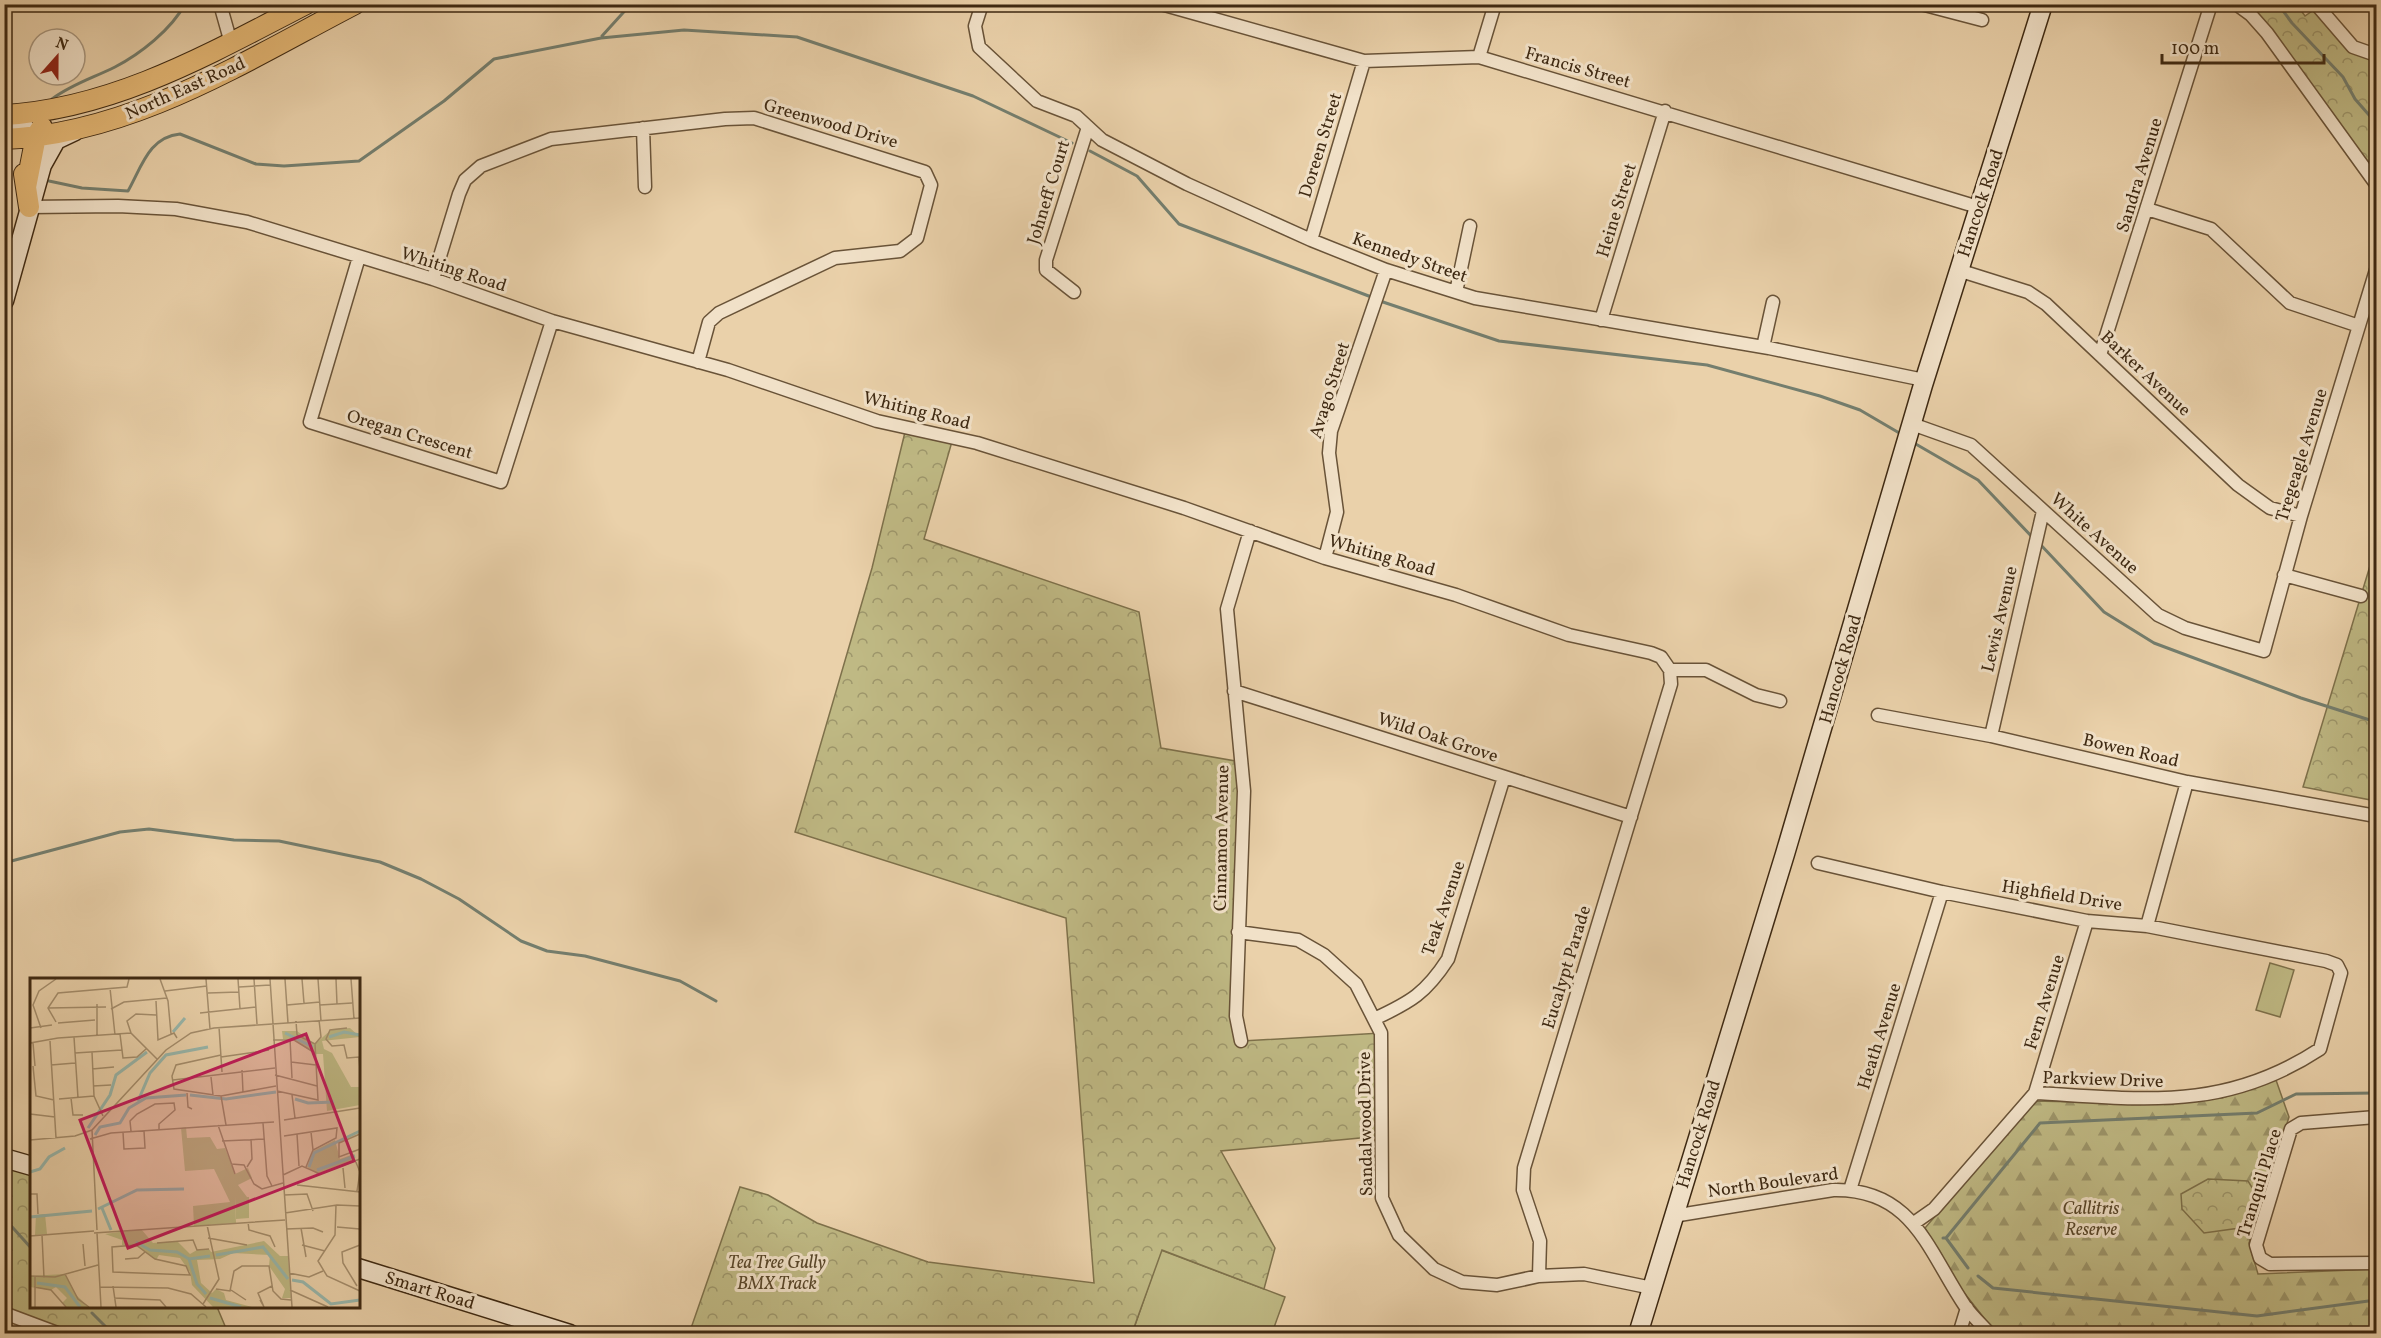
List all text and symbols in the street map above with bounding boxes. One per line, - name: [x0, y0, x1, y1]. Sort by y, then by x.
- north arrow: [27, 27, 87, 87]
- scale bar: [2162, 27, 2324, 65]
- text: N: [52, 33, 71, 57]
- text: 100 m: [2171, 37, 2220, 62]
- street label: Francis Street: [1522, 41, 1633, 95]
- street label: North East Road: [122, 52, 250, 127]
- street label: Doreen Street: [1294, 90, 1349, 201]
- street label: Greenwood Drive: [761, 93, 901, 156]
- street label: Sandra Avenue: [2111, 115, 2170, 236]
- street label: Johneff Court: [1022, 137, 1077, 248]
- street label: Hancock Road: [1952, 146, 2011, 261]
- street label: Heine Street: [1591, 160, 1644, 261]
- street label: Kennedy Street: [1349, 227, 1470, 290]
- street label: Whiting Road: [397, 242, 510, 299]
- street label: Barker Avenue: [2094, 325, 2196, 423]
- street label: Avago Street: [1304, 339, 1357, 442]
- street label: Whiting Road: [860, 386, 973, 437]
- street label: Tregeagle Avenue: [2270, 386, 2335, 525]
- street label: Oregan Crescent: [343, 404, 476, 467]
- street label: White Avenue: [2044, 488, 2144, 581]
- street label: Whiting Road: [1325, 529, 1438, 584]
- street label: Lewis Avenue: [1976, 564, 2025, 675]
- street label: Hancock Road: [1814, 612, 1869, 727]
- street label: Wild Oak Grove: [1374, 707, 1501, 770]
- street label: Bowen Road: [2080, 728, 2181, 775]
- street label: Cinnamon Avenue: [1209, 765, 1236, 911]
- street label: Teak Avenue: [1416, 858, 1472, 959]
- street label: Highfield Drive: [2000, 875, 2124, 918]
- street label: Eucalypt Parade: [1537, 903, 1598, 1032]
- street label: Fern Avenue: [2019, 952, 2072, 1053]
- inset map: [30, 978, 360, 1308]
- street label: Heath Avenue: [1852, 980, 1909, 1093]
- street label: Sandalwood Drive: [1353, 1051, 1380, 1197]
- street label: Parkview Drive: [2042, 1066, 2164, 1095]
- street label: Hancock Road: [1671, 1077, 1728, 1192]
- street label: Tranquil Place: [2232, 1126, 2289, 1241]
- street label: North Boulevard: [1706, 1162, 1840, 1205]
- park label: Callitris Reserve: [2062, 1197, 2120, 1243]
- park label: Tea Tree Gully BMX Track: [728, 1251, 826, 1297]
- street label: Smart Road: [381, 1266, 478, 1317]

